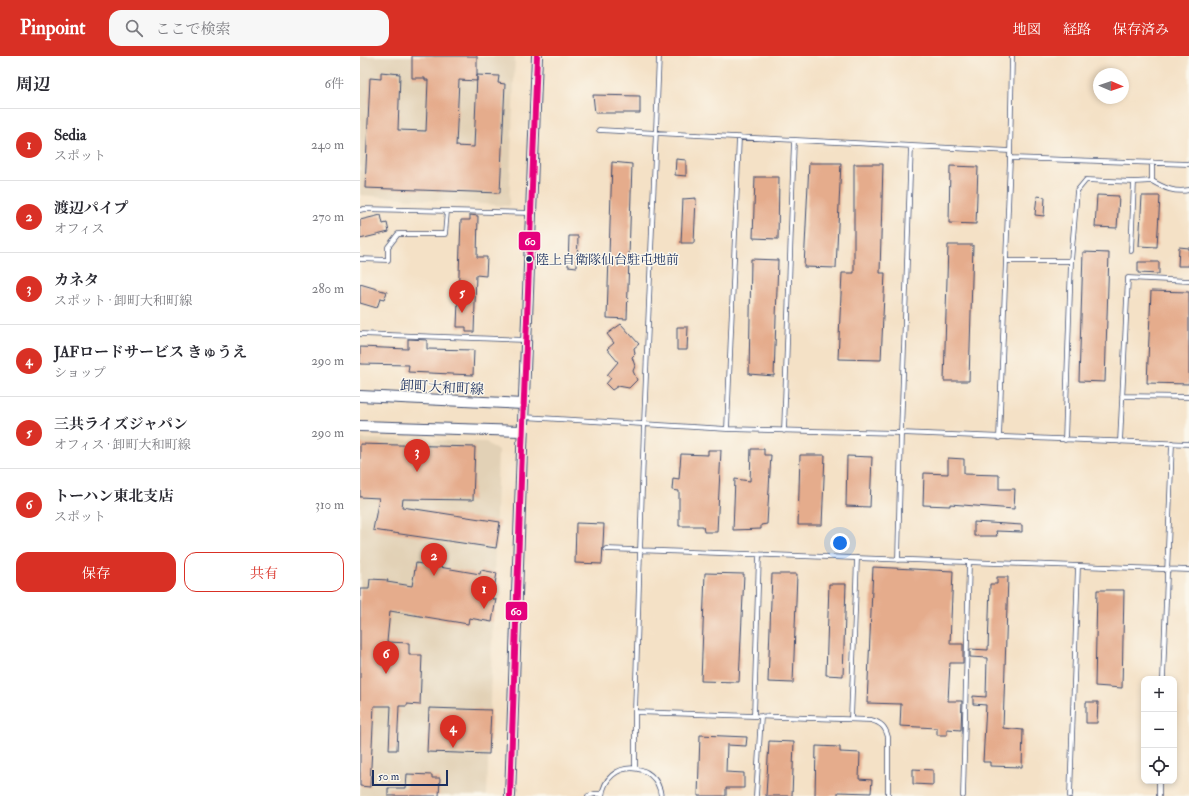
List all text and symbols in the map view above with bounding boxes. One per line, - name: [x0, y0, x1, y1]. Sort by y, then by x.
- search box: [109, 10, 389, 46]
- text: Pinpoint: [20, 16, 85, 40]
- icon: search: [123, 17, 145, 39]
- text: ここで検索: [155, 20, 230, 39]
- text: 地図: [1013, 21, 1041, 38]
- text: 経路: [1063, 21, 1091, 38]
- text: 保存済み: [1113, 21, 1169, 38]
- north arrow: [1093, 68, 1129, 104]
- text: 周辺: [16, 74, 50, 95]
- text: 6件: [324, 76, 344, 92]
- text: Sedia: [54, 126, 86, 145]
- text: 1: [27, 137, 31, 153]
- text: 240 m: [311, 137, 344, 153]
- text: スポット: [54, 148, 106, 164]
- text: 渡辺パイプ: [54, 199, 129, 218]
- text: 2: [26, 209, 32, 225]
- text: 270 m: [312, 209, 344, 225]
- text: オフィス: [54, 221, 105, 237]
- line badge: 60: [518, 231, 541, 251]
- text: 60: [524, 235, 536, 248]
- place label: 陸上自衛隊仙台駐屯地前: [536, 252, 679, 268]
- marker: 陸上自衛隊仙台駐屯地前: [524, 254, 534, 264]
- text: カネタ: [54, 271, 99, 290]
- pin: 5: [449, 280, 475, 313]
- text: 3: [27, 281, 32, 297]
- text: 280 m: [312, 281, 344, 297]
- text: スポット · 卸町大和町線: [54, 293, 192, 309]
- text: JAFロードサービス きゅうえ: [54, 343, 247, 362]
- text: 4: [25, 353, 33, 369]
- text: 290 m: [311, 353, 344, 369]
- text: ショップ: [54, 365, 106, 381]
- street label: 卸町大和町線: [400, 377, 484, 398]
- text: 三共ライズジャパン: [54, 415, 188, 434]
- text: 5: [26, 425, 32, 441]
- text: 290 m: [311, 425, 344, 441]
- text: オフィス · 卸町大和町線: [54, 437, 191, 453]
- pin: 3: [404, 439, 430, 472]
- text: トーハン東北支店: [54, 487, 173, 506]
- text: 6: [26, 497, 32, 513]
- text: 310 m: [315, 497, 344, 513]
- text: スポット: [54, 509, 106, 525]
- your location: [830, 533, 850, 553]
- pin: 2: [421, 543, 447, 576]
- button: 保存: [16, 552, 176, 592]
- button: 共有: [184, 552, 344, 592]
- pin: 1: [471, 576, 497, 609]
- line badge: 60: [505, 601, 528, 621]
- text: 60: [510, 605, 522, 618]
- pin: 6: [373, 641, 399, 674]
- map controls: [1141, 676, 1177, 784]
- button: +: [1141, 676, 1177, 712]
- button: −: [1141, 712, 1177, 748]
- pin: 4: [440, 715, 466, 748]
- button: locate: [1141, 748, 1177, 784]
- scale bar: [372, 768, 448, 787]
- text: 50 m: [378, 770, 399, 783]

